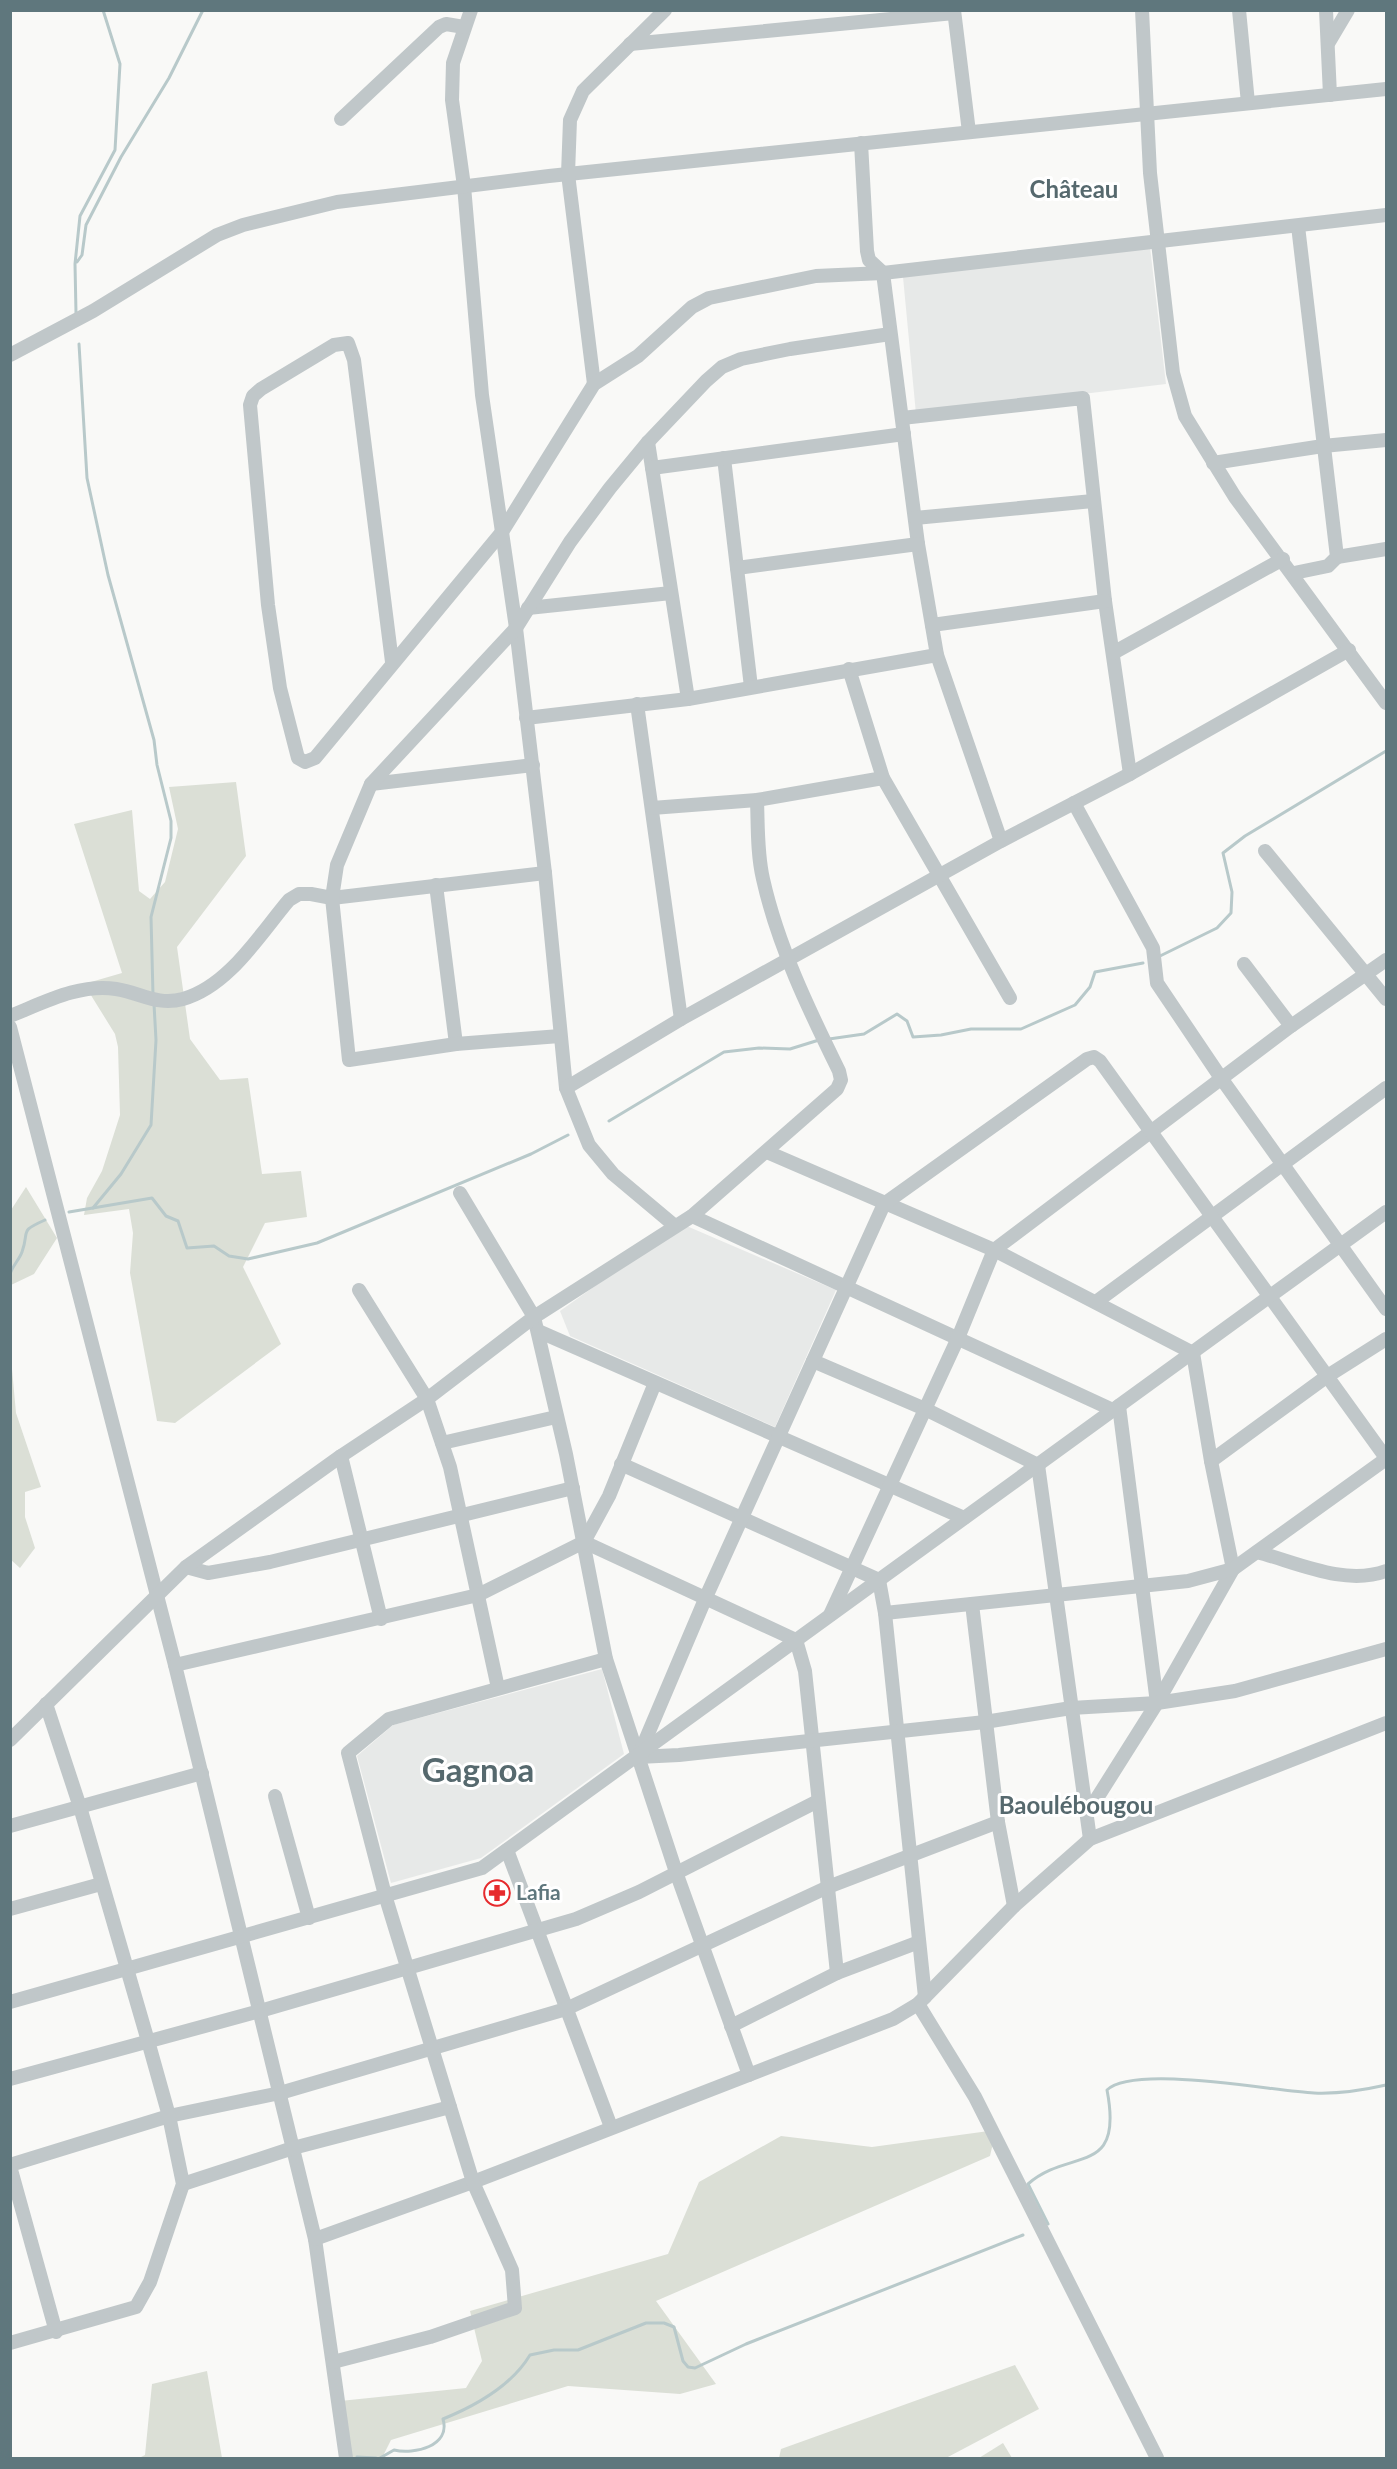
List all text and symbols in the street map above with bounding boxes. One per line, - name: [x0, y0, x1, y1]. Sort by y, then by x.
- district label: Château: [1030, 174, 1118, 203]
- district label: Gagnoa: [422, 1749, 534, 1789]
- district label: Baoulébougou: [999, 1790, 1153, 1819]
- pharmacy icon: Lafia: [482, 1878, 512, 1908]
- place label: Lafia: [516, 1879, 561, 1904]

